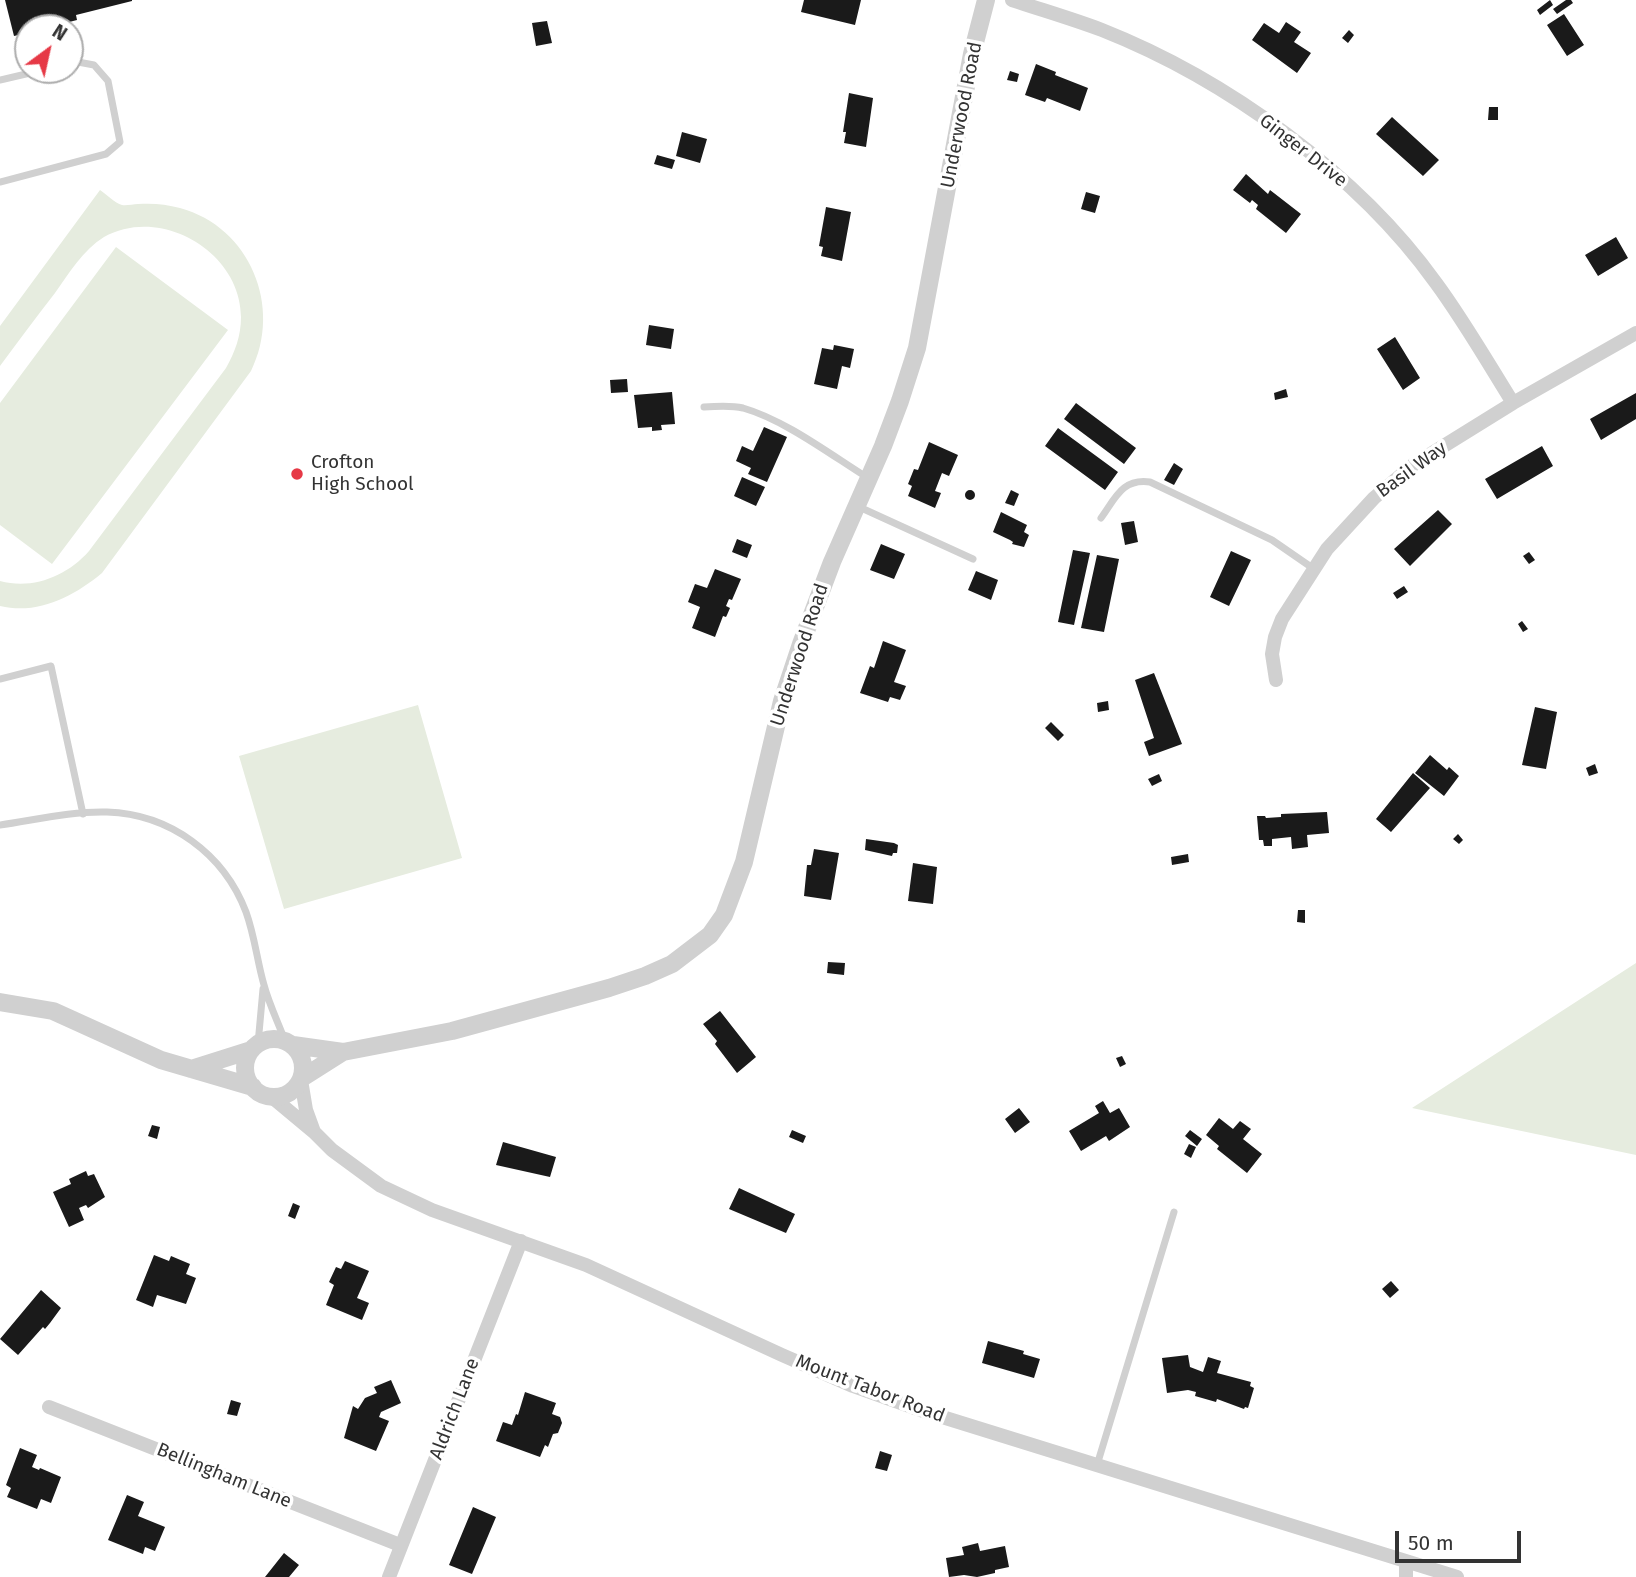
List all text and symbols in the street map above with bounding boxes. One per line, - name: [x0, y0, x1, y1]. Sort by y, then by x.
- north arrow: [14, 14, 84, 84]
- text: N: [48, 20, 71, 46]
- street label: Underwood Road: [937, 40, 987, 190]
- street label: Ginger Drive: [1254, 110, 1352, 192]
- street label: Basil Way: [1373, 437, 1451, 503]
- place label: Crofton High School: [311, 452, 414, 496]
- marker: Crofton High School: [289, 466, 305, 482]
- street label: Underwood Road: [766, 581, 834, 729]
- street label: Mount Tabor Road: [792, 1350, 948, 1428]
- street label: Aldrich Lane: [425, 1355, 485, 1463]
- street label: Bellingham Lane: [153, 1439, 295, 1513]
- scale bar: [1398, 1518, 1524, 1562]
- text: 50 m: [1408, 1530, 1454, 1556]

